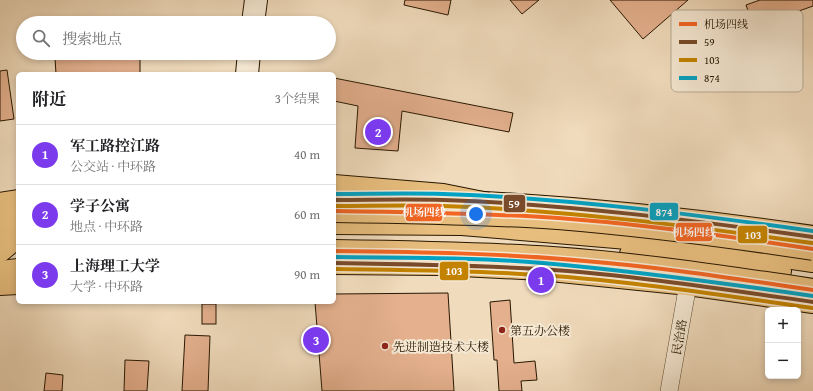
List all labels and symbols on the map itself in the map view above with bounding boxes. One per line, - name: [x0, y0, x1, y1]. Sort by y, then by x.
- legend: [671, 10, 803, 92]
- text: 机场四线: [704, 16, 748, 32]
- text: 59: [704, 34, 715, 50]
- text: 103: [704, 52, 720, 68]
- text: 874: [704, 70, 720, 86]
- pin: 2: [365, 117, 391, 147]
- line badge: 59: [503, 194, 526, 213]
- text: 59: [508, 196, 520, 212]
- line badge: 874: [649, 202, 679, 221]
- line badge: 机场四线: [405, 203, 443, 222]
- text: 机场四线: [402, 204, 446, 220]
- your location: [466, 204, 486, 224]
- text: 874: [655, 204, 673, 220]
- line badge: 机场四线: [675, 222, 713, 242]
- text: 机场四线: [672, 224, 716, 240]
- line badge: 103: [737, 225, 768, 244]
- text: 103: [744, 227, 762, 243]
- line badge: 103: [439, 261, 469, 281]
- text: 103: [445, 263, 463, 279]
- pin: 1: [528, 265, 554, 295]
- street label: 民治路: [668, 318, 690, 356]
- place label: 第五办公楼: [510, 322, 570, 339]
- pin: 3: [303, 325, 329, 355]
- marker: 第五办公楼: [497, 325, 507, 335]
- place label: 先进制造技术大楼: [393, 338, 489, 355]
- marker: 先进制造技术大楼: [380, 341, 390, 351]

